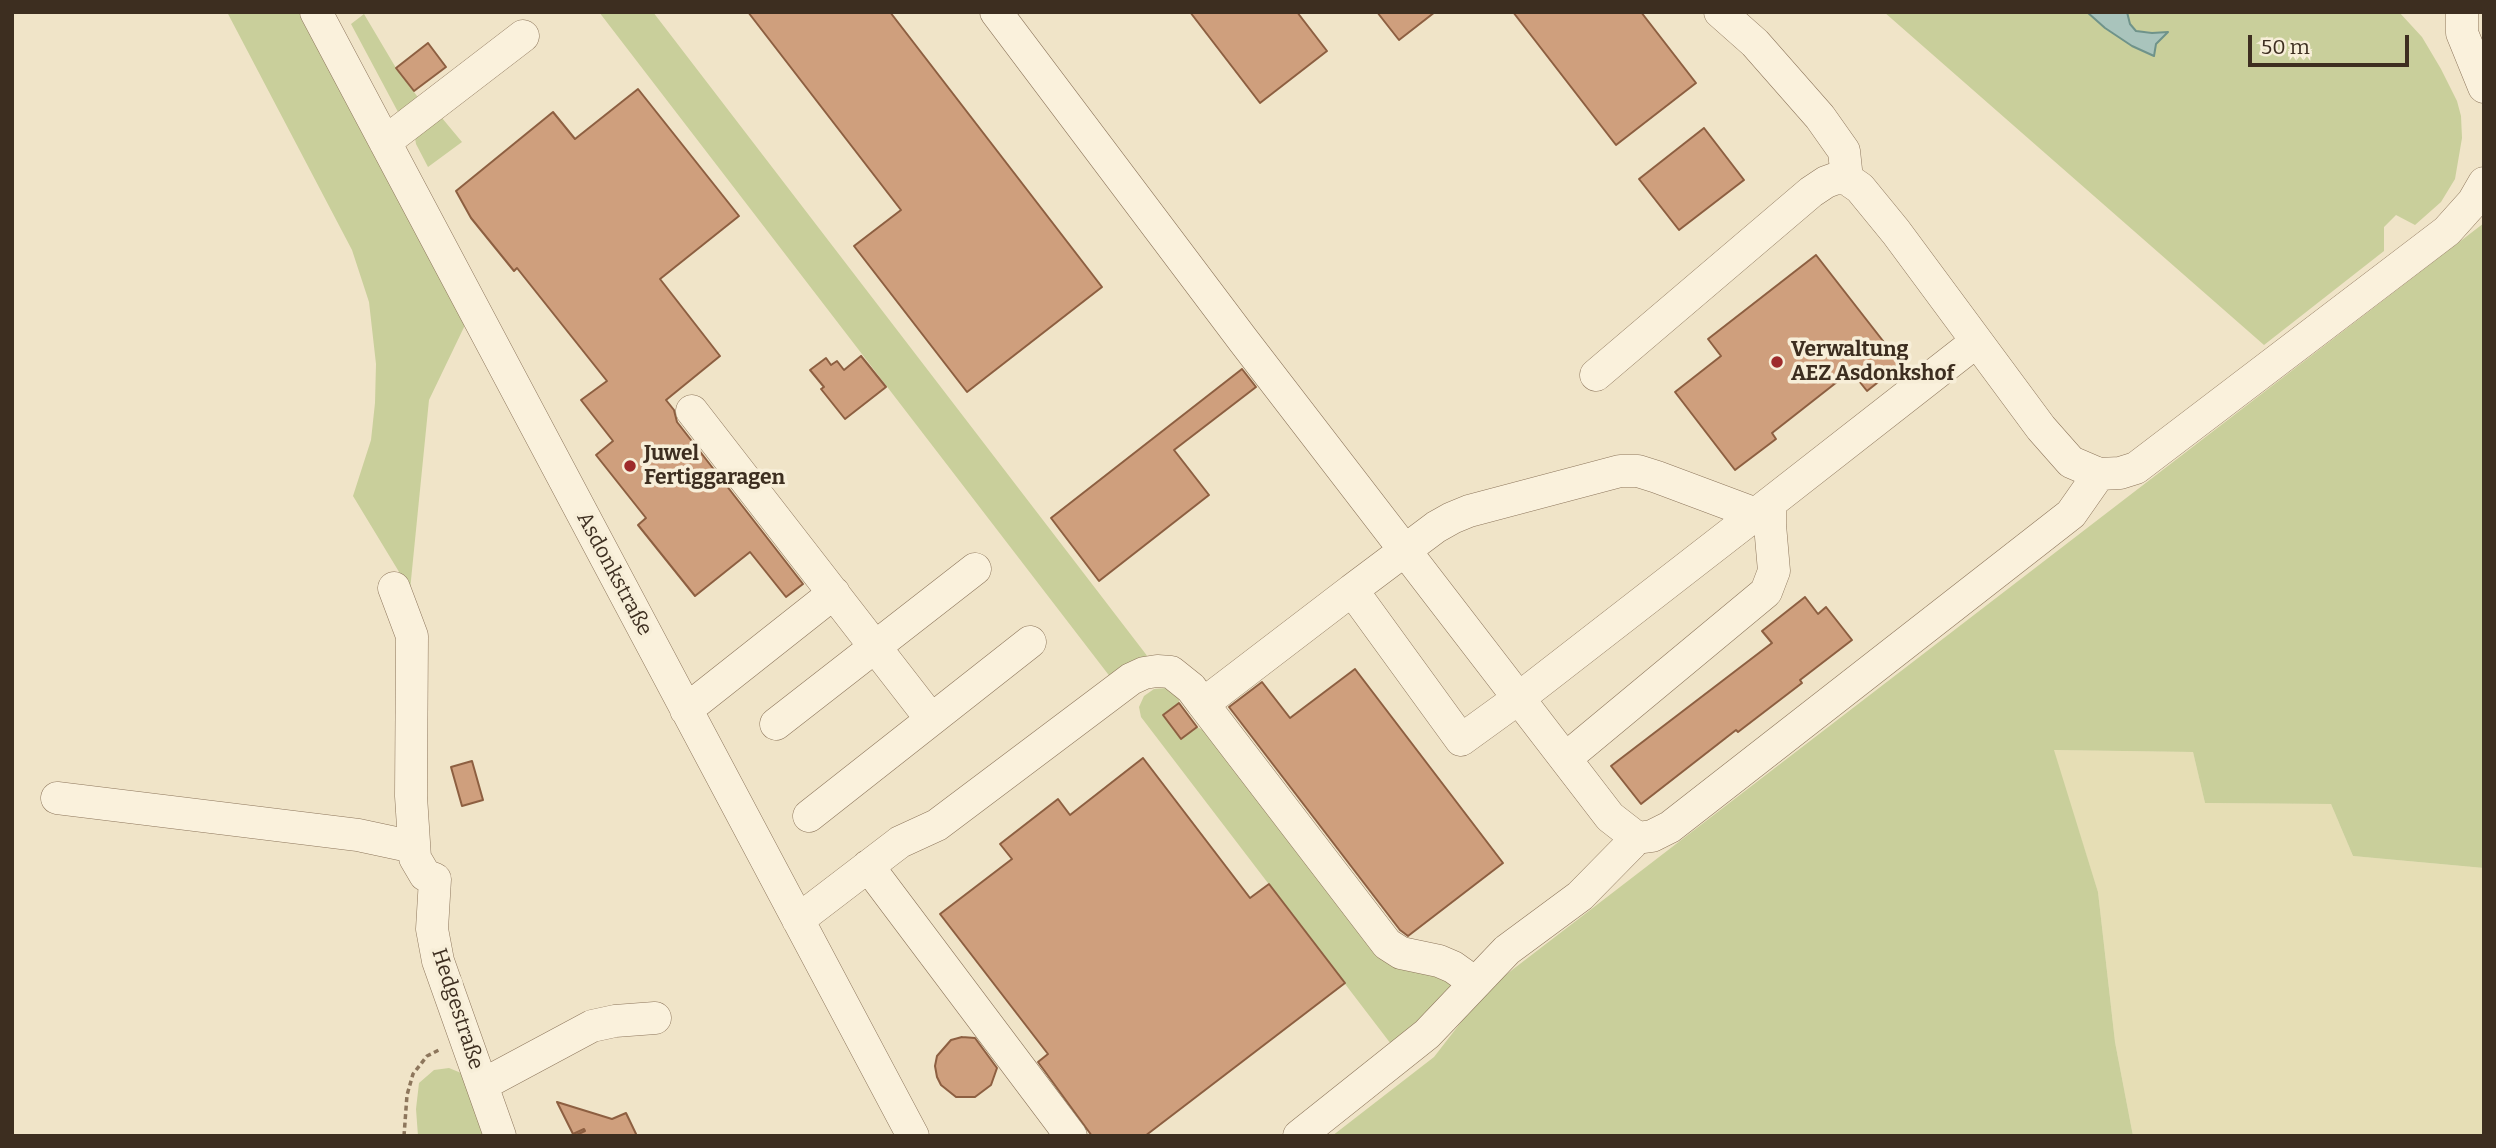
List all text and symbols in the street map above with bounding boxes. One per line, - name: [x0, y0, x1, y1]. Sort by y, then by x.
- scale bar: [2251, 21, 2412, 65]
- text: 50 m: [2261, 34, 2310, 60]
- place label: Verwaltung AEZ Asdonkshof: [1791, 337, 1954, 387]
- marker: Verwaltung AEZ Asdonkshof: [1769, 354, 1785, 370]
- place label: Juwel Fertiggaragen: [644, 441, 785, 491]
- marker: Juwel Fertiggaragen: [622, 458, 638, 474]
- street label: Asdonkstraße: [571, 508, 657, 640]
- street label: Hedgestraße: [426, 945, 488, 1073]

